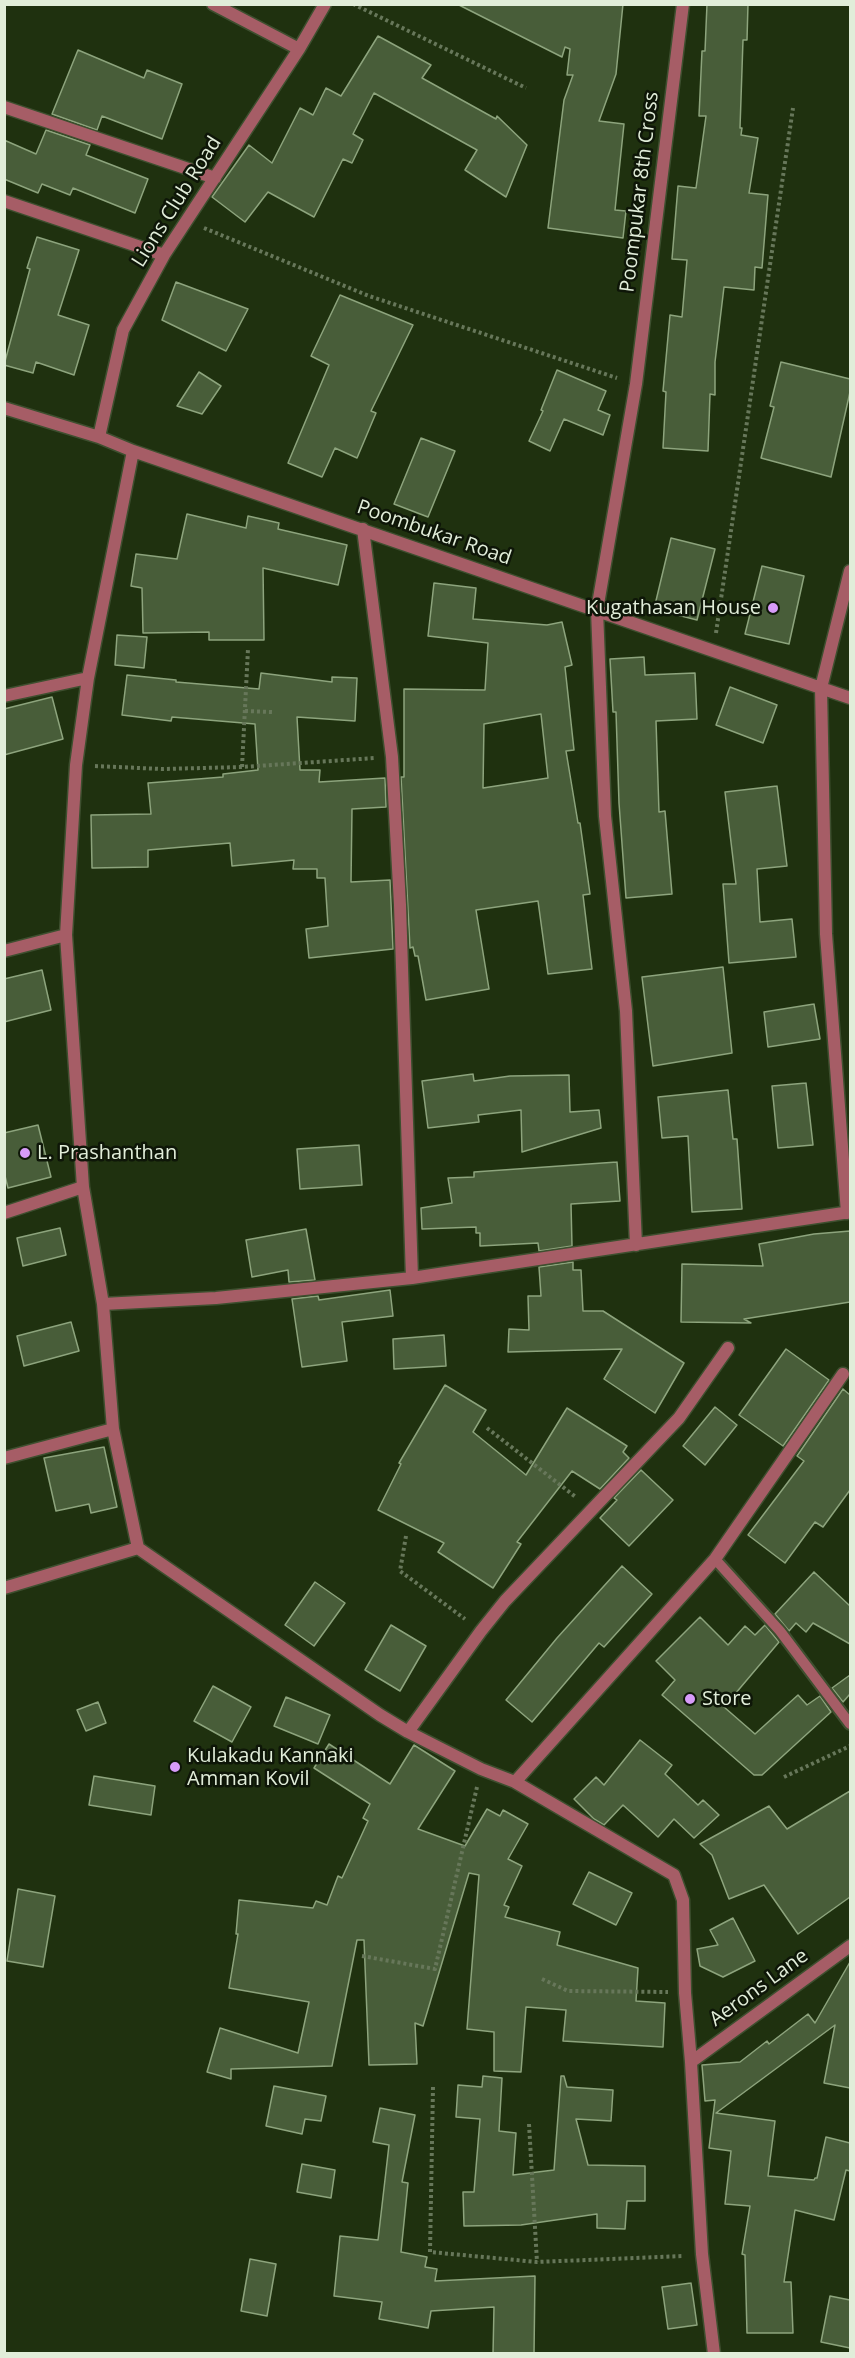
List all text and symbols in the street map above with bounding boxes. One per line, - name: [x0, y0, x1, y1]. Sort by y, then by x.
- street label: Poompukar 8th Cross: [616, 90, 664, 294]
- street label: Lions Club Road: [127, 132, 227, 272]
- street label: Poombukar Road: [354, 495, 514, 571]
- place label: Kugathasan House: [586, 596, 761, 620]
- marker: Kugathasan House: [766, 601, 780, 615]
- place label: L. Prashanthan: [37, 1141, 177, 1165]
- marker: L. Prashanthan: [18, 1146, 32, 1160]
- place label: Store: [702, 1687, 752, 1711]
- marker: Store: [683, 1692, 697, 1706]
- place label: Kulakadu Kannaki Amman Kovil: [187, 1744, 354, 1791]
- marker: Kulakadu Kannaki Amman Kovil: [168, 1760, 182, 1774]
- street label: Aerons Lane: [705, 1944, 813, 2032]

